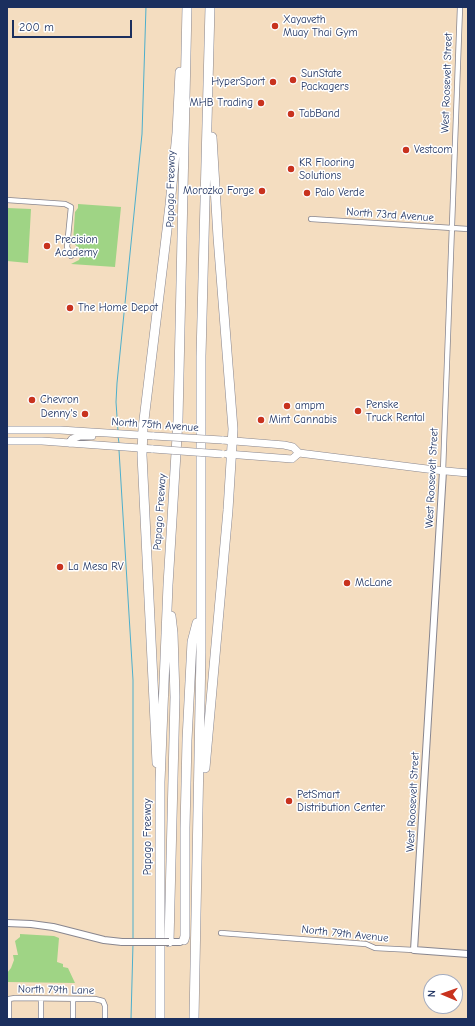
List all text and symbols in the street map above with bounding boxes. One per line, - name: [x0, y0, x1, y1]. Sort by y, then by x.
- scale bar: [14, 12, 134, 38]
- place label: Xayaveth Muay Thai Gym: [283, 13, 357, 39]
- text: 200 m: [19, 20, 54, 34]
- marker: Xayaveth Muay Thai Gym: [270, 21, 280, 31]
- street label: West Roosevelt Street: [439, 33, 455, 133]
- place label: SunState Packagers: [301, 67, 349, 93]
- place label: HyperSport: [211, 75, 265, 89]
- marker: SunState Packagers: [288, 75, 298, 85]
- marker: HyperSport: [268, 77, 278, 87]
- place label: MHB Trading: [190, 96, 253, 110]
- marker: MHB Trading: [256, 98, 266, 108]
- place label: TabBand: [299, 107, 340, 121]
- marker: TabBand: [286, 109, 296, 119]
- place label: Vestcom: [414, 143, 452, 157]
- marker: Vestcom: [401, 145, 411, 155]
- street label: Papago Freeway: [164, 151, 178, 227]
- place label: KR Flooring Solutions: [299, 156, 355, 182]
- marker: KR Flooring Solutions: [286, 164, 296, 174]
- place label: Morozko Forge: [183, 184, 254, 198]
- marker: Morozko Forge: [257, 186, 267, 196]
- place label: Palo Verde: [315, 186, 364, 200]
- marker: Palo Verde: [302, 188, 312, 198]
- street label: North 73rd Avenue: [346, 205, 434, 225]
- place label: Precision Academy: [55, 233, 98, 259]
- marker: Precision Academy: [42, 241, 52, 251]
- place label: The Home Depot: [78, 301, 158, 315]
- marker: The Home Depot: [65, 303, 75, 313]
- place label: Chevron: [40, 393, 79, 407]
- marker: Chevron: [27, 395, 37, 405]
- place label: Penske Truck Rental: [366, 398, 425, 424]
- place label: ampm: [295, 399, 325, 413]
- marker: ampm: [282, 401, 292, 411]
- marker: Penske Truck Rental: [353, 406, 363, 416]
- place label: Denny's: [41, 407, 77, 421]
- marker: Denny's: [80, 409, 90, 419]
- place label: Mint Cannabis: [269, 413, 337, 427]
- street label: North 75th Avenue: [111, 415, 199, 435]
- marker: Mint Cannabis: [256, 415, 266, 425]
- street label: West Roosevelt Street: [423, 428, 441, 528]
- street label: Papago Freeway: [151, 473, 169, 551]
- place label: La Mesa RV: [68, 560, 124, 574]
- marker: La Mesa RV: [55, 562, 65, 572]
- place label: McLane: [355, 576, 392, 590]
- marker: McLane: [342, 578, 352, 588]
- street label: West Roosevelt Street: [404, 752, 422, 852]
- place label: PetSmart Distribution Center: [297, 788, 385, 814]
- marker: PetSmart Distribution Center: [284, 796, 294, 806]
- street label: Papago Freeway: [141, 799, 155, 875]
- street label: North 79th Avenue: [301, 923, 389, 945]
- north arrow: [423, 974, 463, 1014]
- street label: North 79th Lane: [18, 983, 94, 997]
- text: N: [425, 990, 438, 997]

